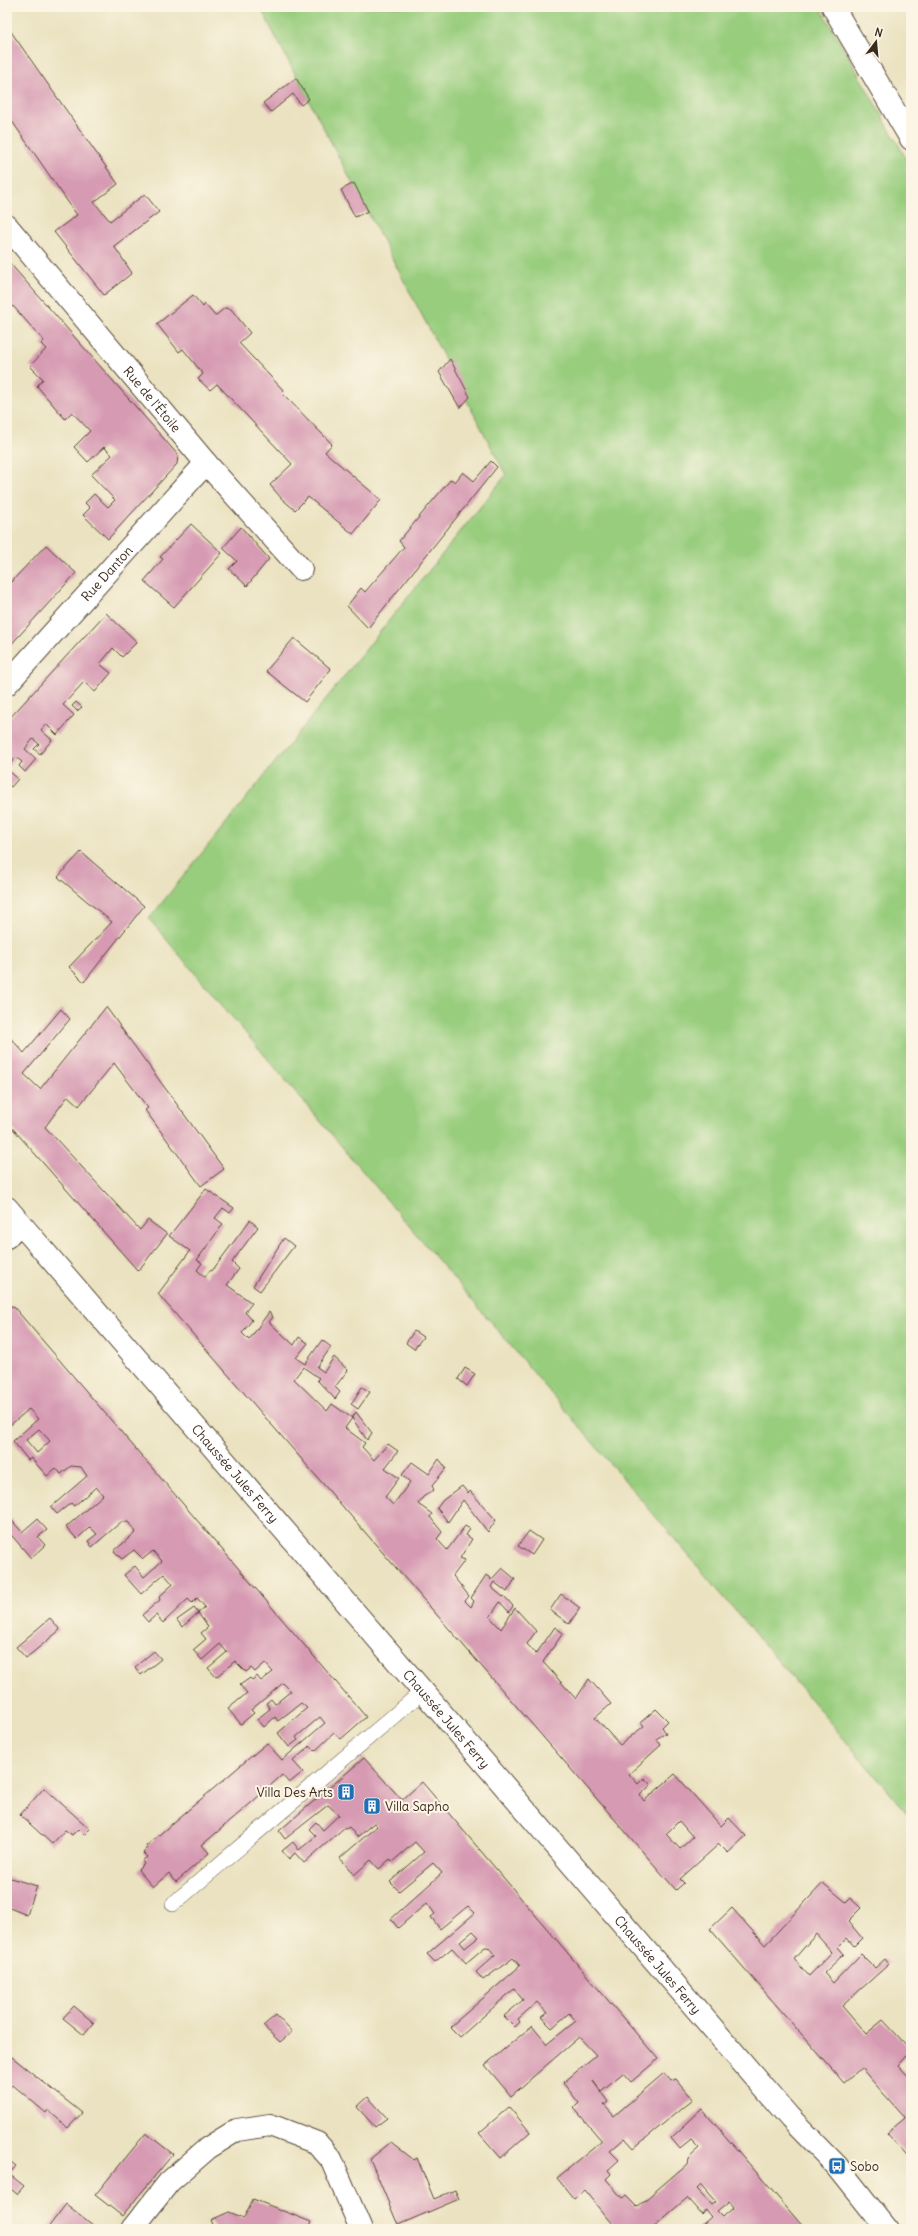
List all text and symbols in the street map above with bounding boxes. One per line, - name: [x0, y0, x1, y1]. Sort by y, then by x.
- north arrow: [856, 22, 896, 62]
- text: N: [873, 25, 884, 40]
- street label: Rue de l'Étoile: [119, 363, 185, 436]
- street label: Rue Danton: [78, 542, 137, 605]
- street label: Chaussée Jules Ferry: [188, 1421, 282, 1527]
- street label: Chaussée Jules Ferry: [399, 1666, 493, 1772]
- building icon: Villa Des Arts: [336, 1782, 356, 1802]
- place label: Villa Des Arts: [256, 1784, 333, 1801]
- building icon: Villa Sapho: [362, 1796, 382, 1816]
- place label: Villa Sapho: [385, 1798, 449, 1815]
- street label: Chaussée Jules Ferry: [610, 1912, 705, 2018]
- bus stop icon: Sobo: [827, 2156, 847, 2176]
- place label: Sobo: [850, 2158, 879, 2175]

